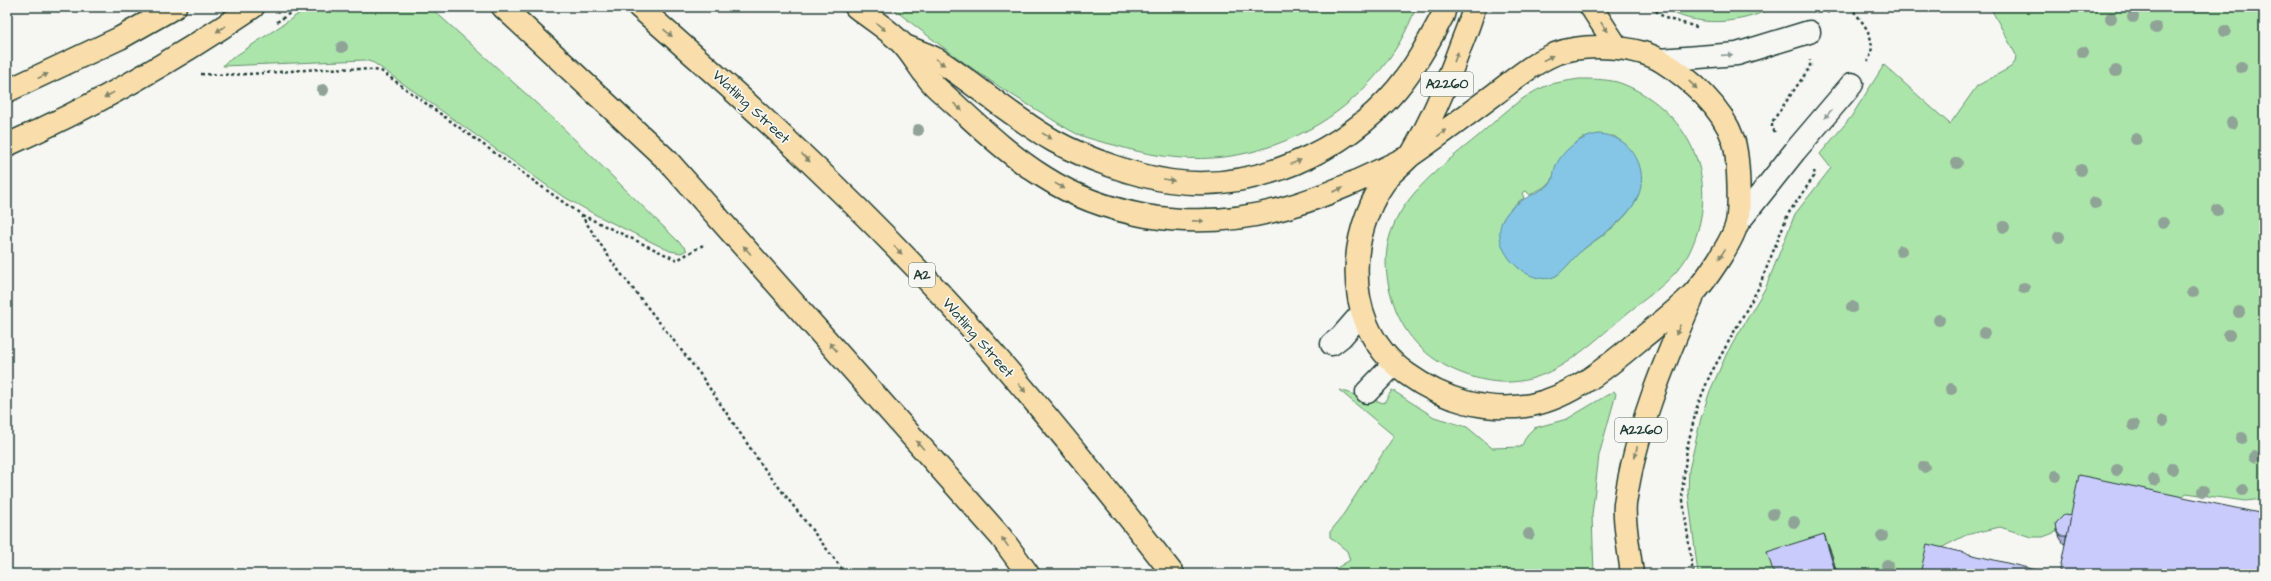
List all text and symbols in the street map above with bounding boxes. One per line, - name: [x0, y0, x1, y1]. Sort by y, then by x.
- one-way arrow: [875, 22, 886, 31]
- one-way arrow: [1600, 22, 1608, 32]
- one-way arrow: [215, 25, 227, 32]
- one-way arrow: [663, 28, 674, 37]
- one-way arrow: [1454, 51, 1460, 63]
- one-way arrow: [1721, 52, 1733, 59]
- one-way arrow: [1542, 55, 1554, 61]
- one-way arrow: [935, 59, 946, 66]
- street label: Watling Street: [707, 65, 795, 149]
- road number: A2260: [1421, 72, 1473, 96]
- one-way arrow: [37, 73, 49, 79]
- one-way arrow: [1688, 81, 1698, 90]
- one-way arrow: [103, 92, 115, 99]
- one-way arrow: [953, 102, 963, 111]
- one-way arrow: [1823, 109, 1832, 120]
- one-way arrow: [1437, 129, 1447, 137]
- one-way arrow: [1041, 133, 1053, 140]
- one-way arrow: [801, 153, 811, 163]
- one-way arrow: [1290, 158, 1302, 164]
- one-way arrow: [1163, 177, 1175, 183]
- one-way arrow: [1054, 183, 1066, 190]
- one-way arrow: [1332, 186, 1344, 192]
- one-way arrow: [1192, 218, 1205, 224]
- one-way arrow: [743, 245, 752, 255]
- one-way arrow: [893, 245, 902, 255]
- one-way arrow: [1718, 248, 1725, 260]
- road number: A2: [909, 263, 935, 287]
- street label: Watling Street: [937, 293, 1019, 383]
- one-way arrow: [1675, 324, 1681, 336]
- one-way arrow: [829, 342, 838, 353]
- one-way arrow: [1018, 382, 1027, 393]
- road number: A2260: [1615, 418, 1667, 442]
- one-way arrow: [915, 439, 924, 450]
- one-way arrow: [1633, 446, 1639, 459]
- one-way arrow: [1001, 537, 1009, 548]

